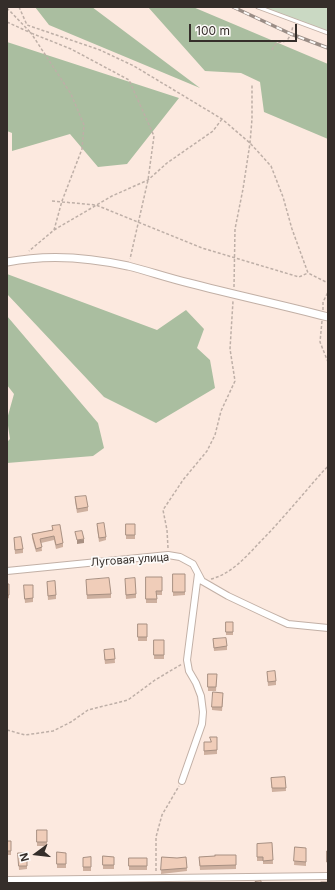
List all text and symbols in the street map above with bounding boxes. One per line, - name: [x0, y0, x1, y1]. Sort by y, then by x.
- scale bar: [191, 16, 299, 42]
- text: 100 m: [196, 23, 230, 38]
- street label: Луговая улица: [90, 551, 170, 569]
- north arrow: [16, 834, 56, 874]
- text: N: [17, 851, 32, 863]

